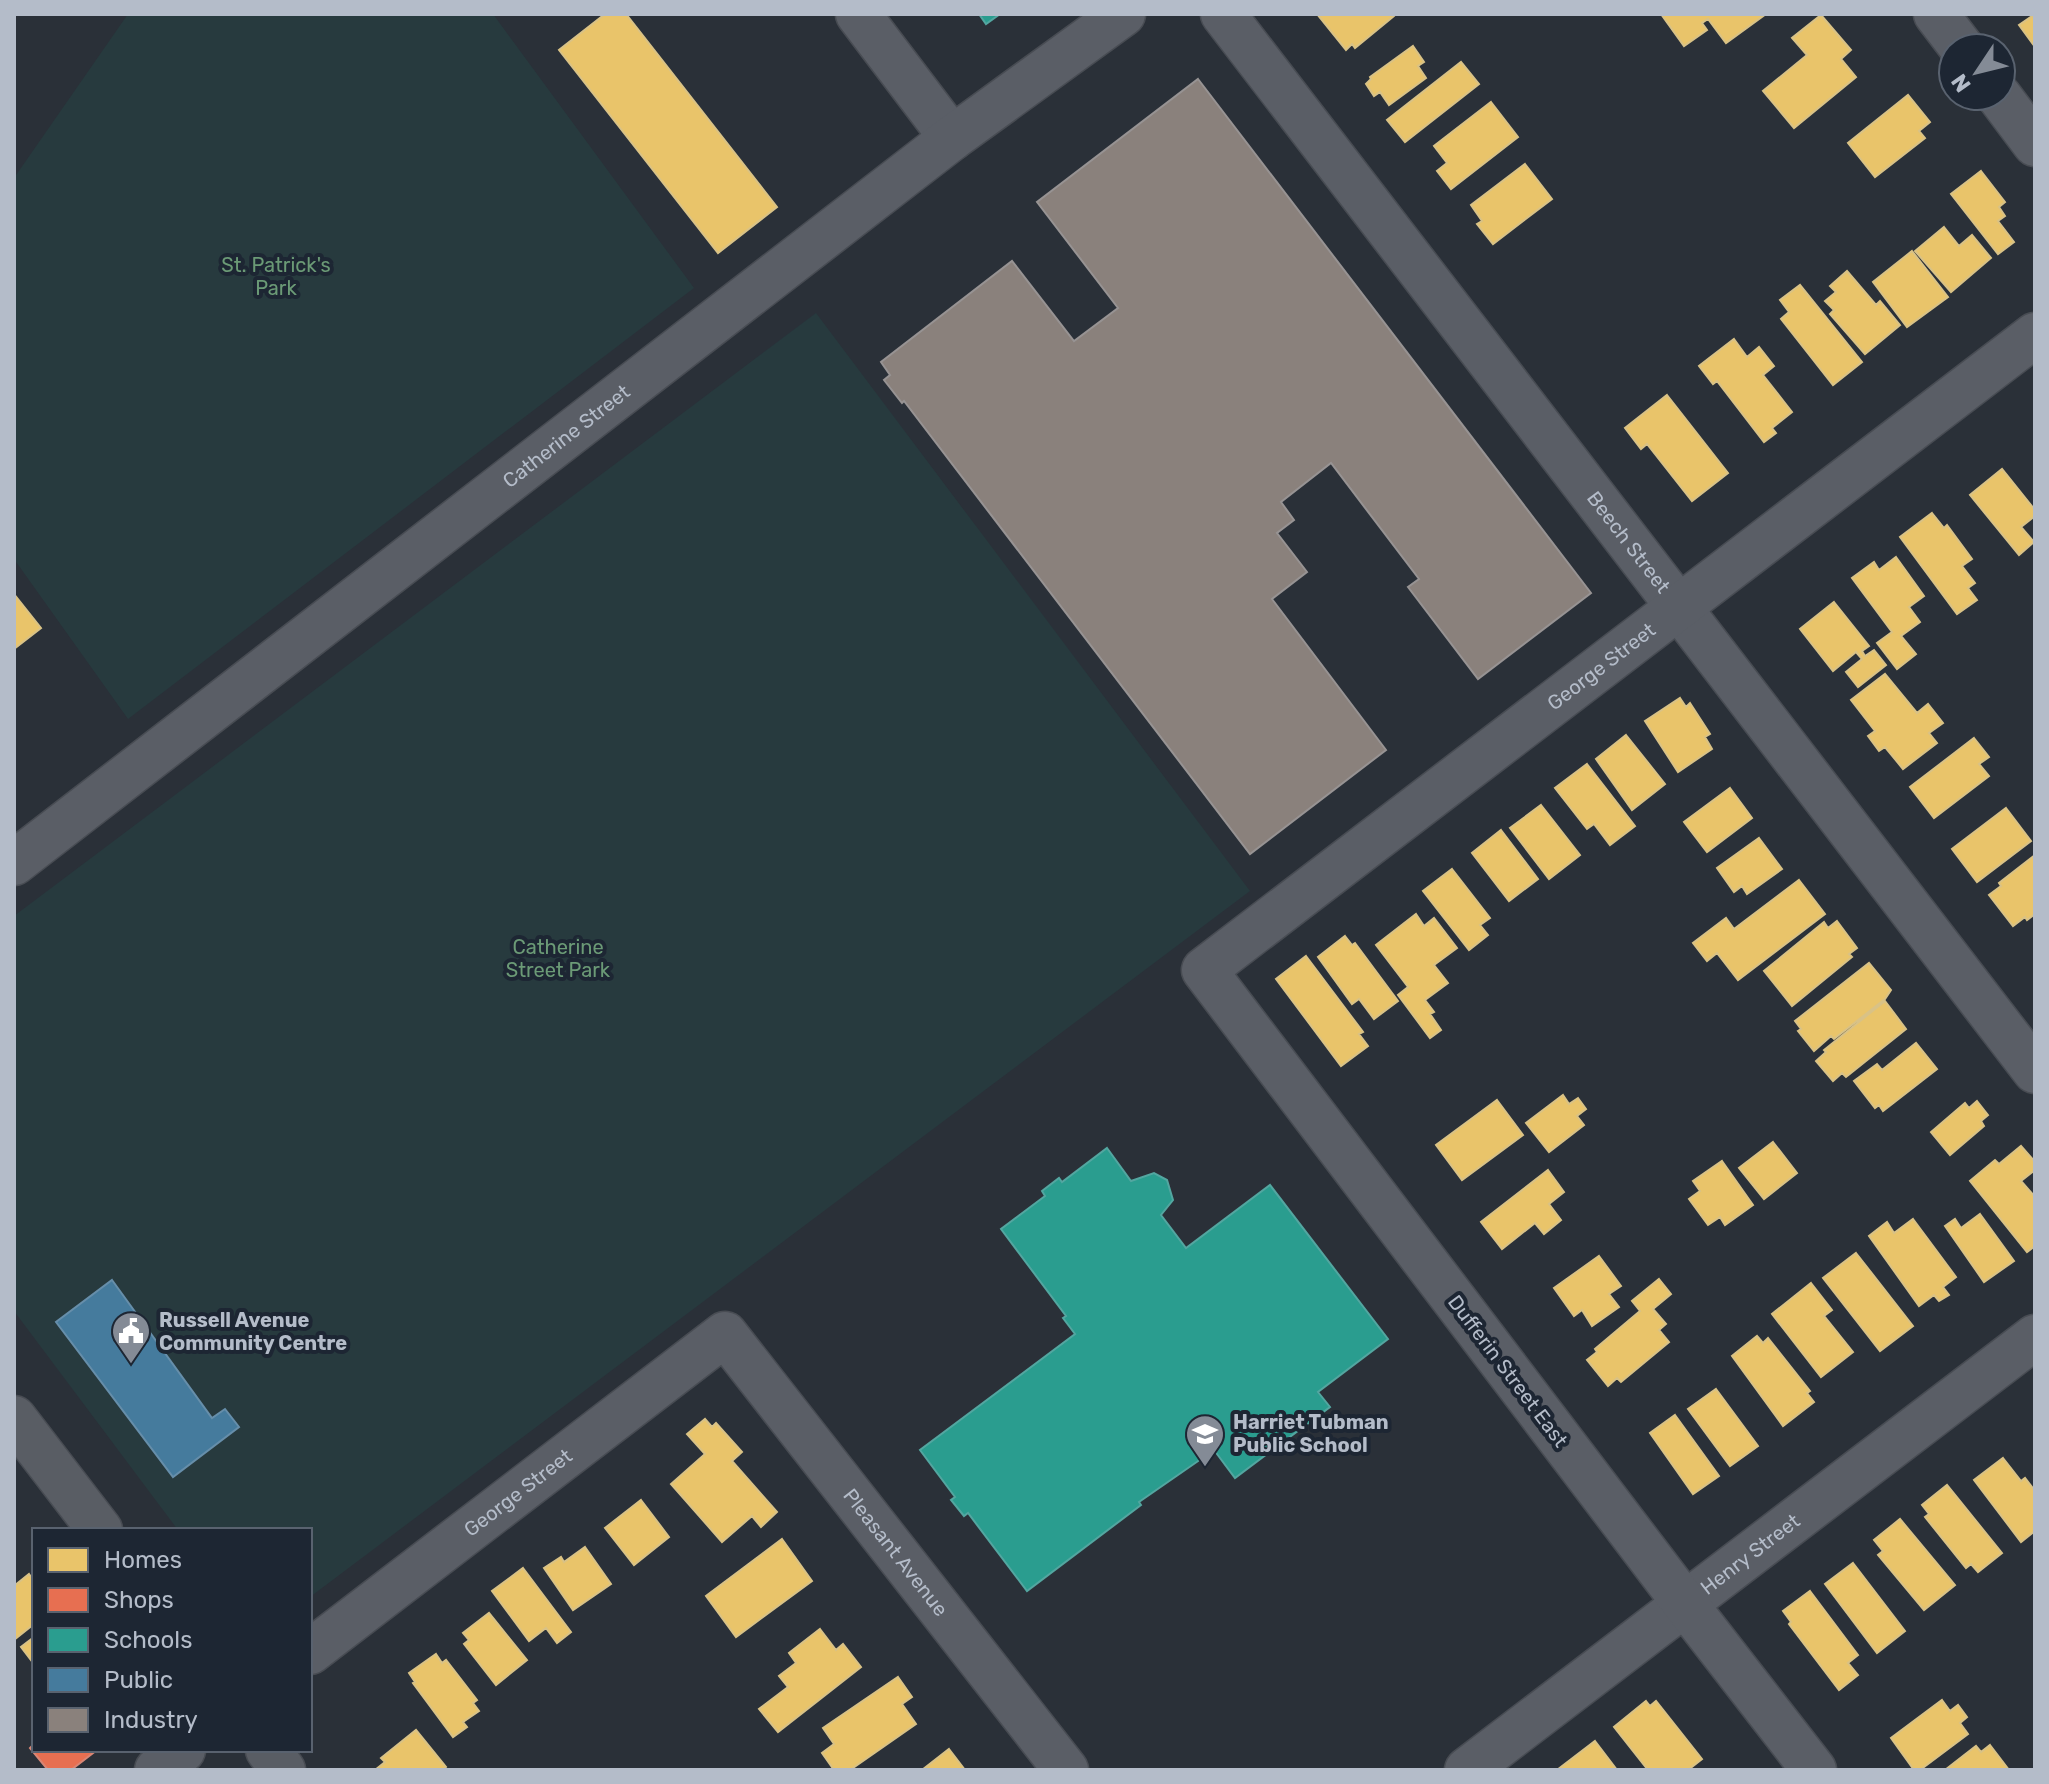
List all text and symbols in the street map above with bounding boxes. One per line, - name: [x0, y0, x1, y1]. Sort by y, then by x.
- north arrow: [1937, 32, 2017, 112]
- text: N: [1945, 69, 1977, 97]
- park label: St. Patrick's Park: [221, 253, 331, 300]
- street label: Catherine Street: [498, 379, 635, 493]
- street label: Beech Street: [1582, 487, 1675, 598]
- street label: George Street: [1542, 617, 1660, 715]
- park label: Catherine Street Park: [506, 935, 611, 982]
- street label: Dufferin Street East: [1443, 1290, 1573, 1452]
- place label: Russell Avenue Community Centre: [159, 1308, 347, 1355]
- public building icon: Russell Avenue Community Centre: [110, 1310, 152, 1365]
- place label: Harriet Tubman Public School: [1233, 1410, 1389, 1457]
- school or university icon: Harriet Tubman Public School: [1184, 1413, 1226, 1468]
- street label: George Street: [459, 1444, 577, 1542]
- street label: Pleasant Avenue: [838, 1484, 953, 1621]
- street label: Henry Street: [1696, 1509, 1805, 1600]
- legend: [32, 1528, 312, 1752]
- text: Homes: [104, 1546, 182, 1574]
- text: Shops: [104, 1586, 174, 1614]
- text: Schools: [104, 1626, 192, 1654]
- text: Public: [104, 1666, 173, 1694]
- text: Industry: [104, 1706, 198, 1734]

